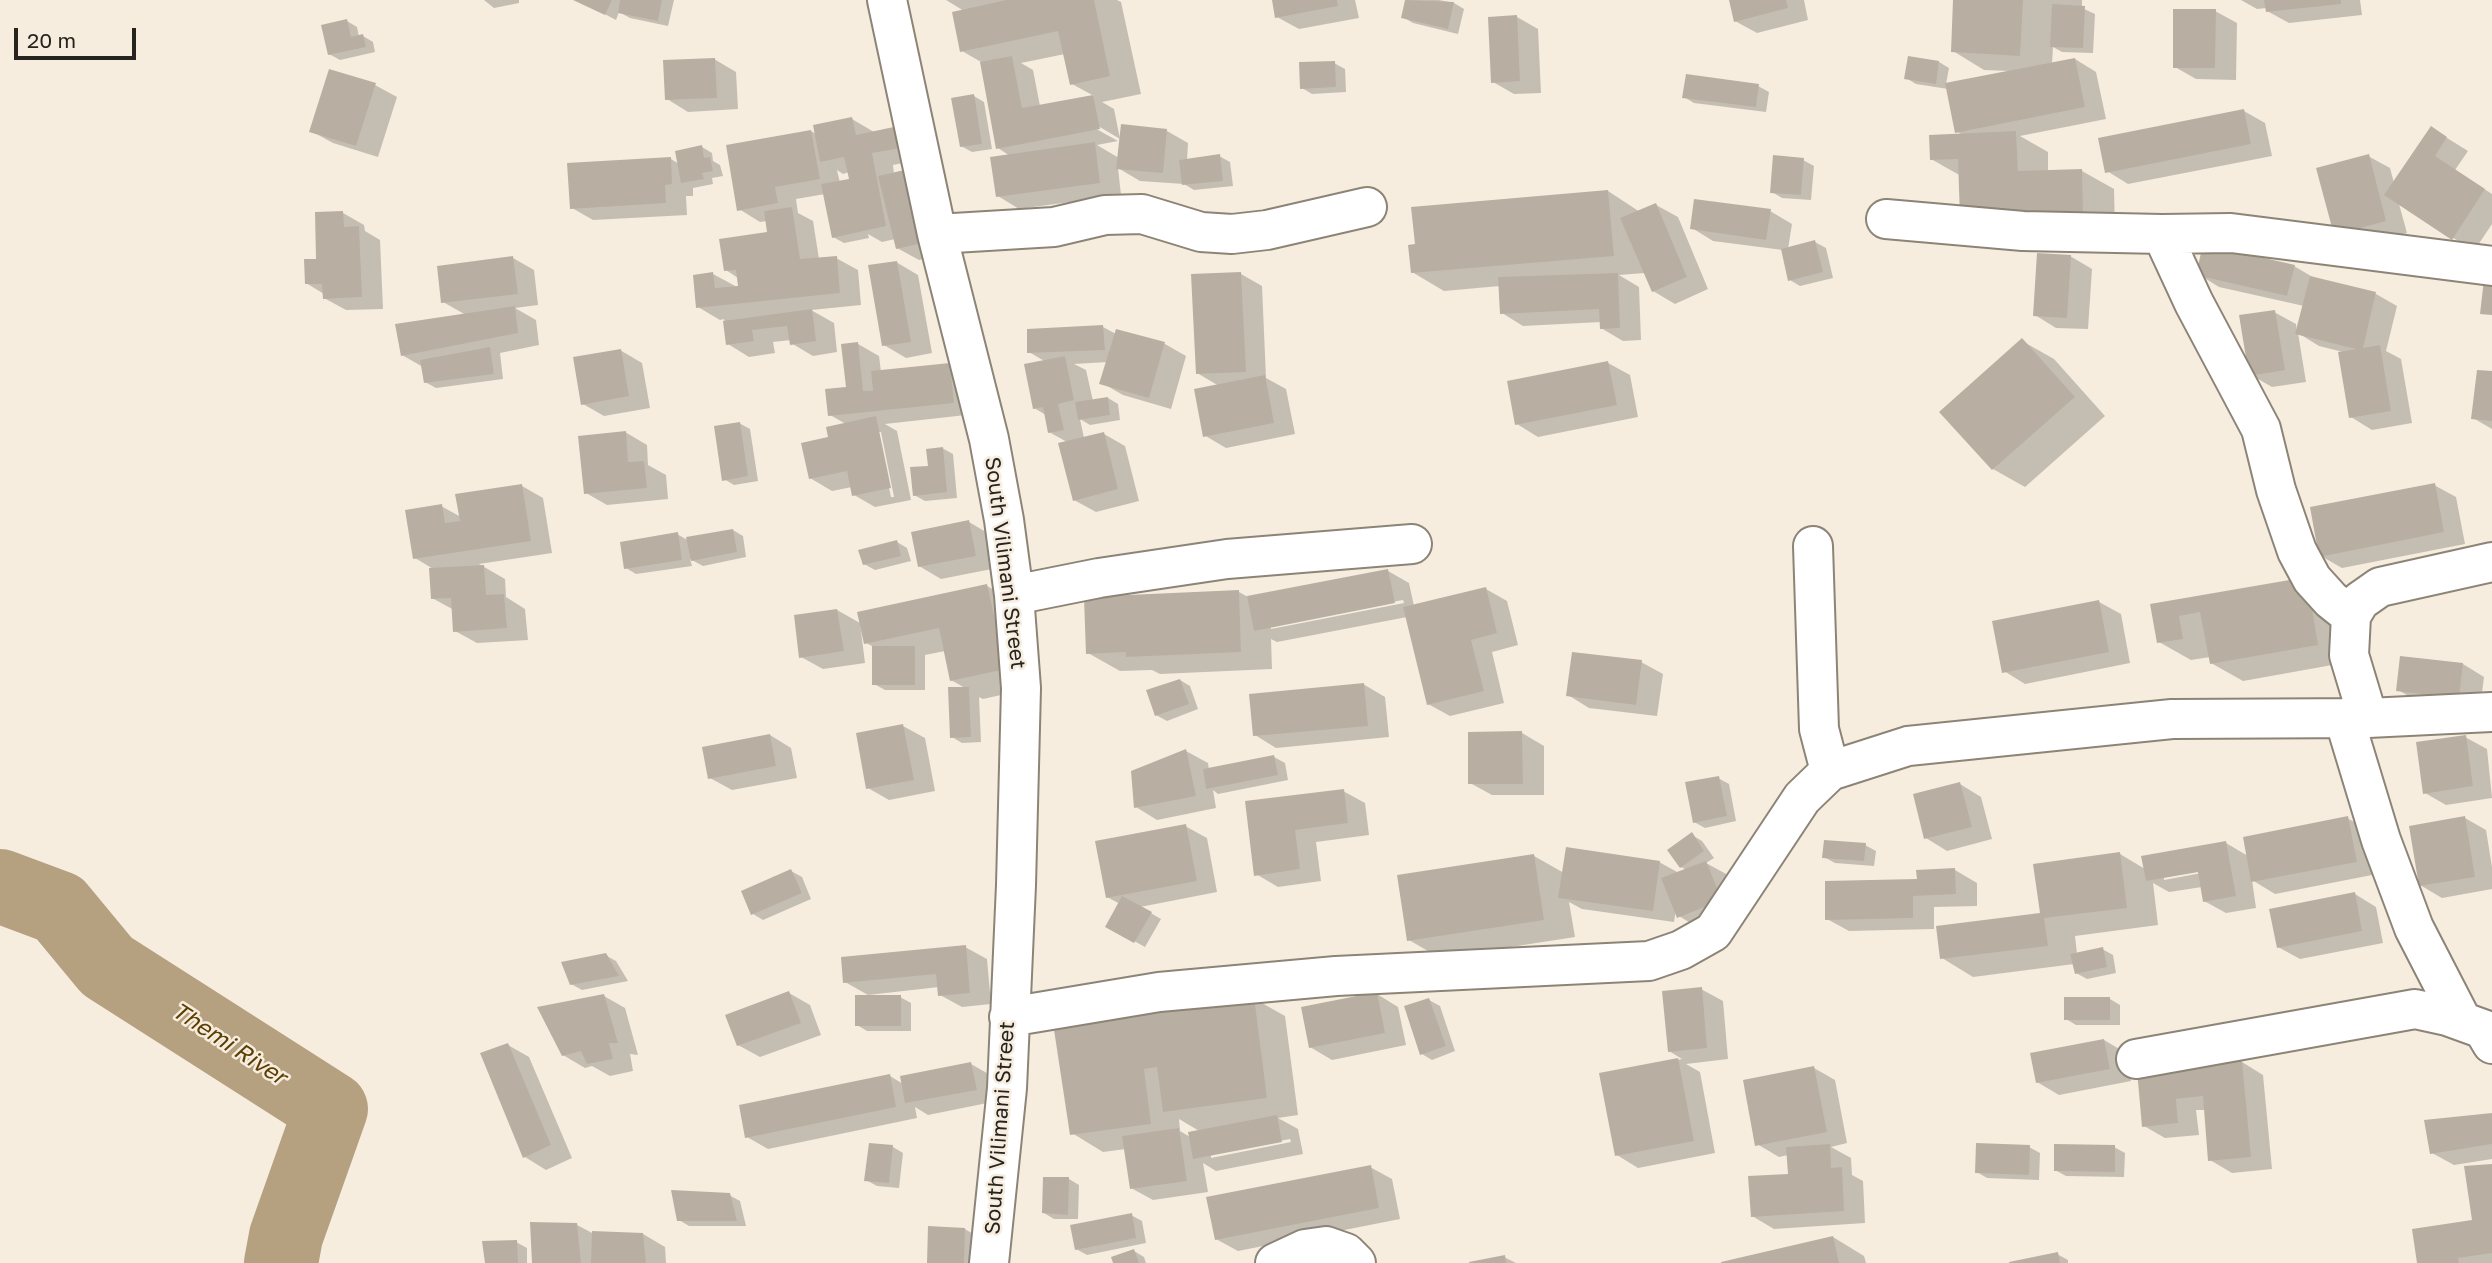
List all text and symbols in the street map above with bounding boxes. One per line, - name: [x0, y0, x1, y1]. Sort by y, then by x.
- scale bar: [18, 14, 140, 58]
- text: 20 m: [27, 27, 76, 53]
- street label: South Vilimani Street: [979, 455, 1031, 671]
- water label: Themi River: [167, 997, 291, 1091]
- street label: South Vilimani Street: [980, 1021, 1020, 1235]

